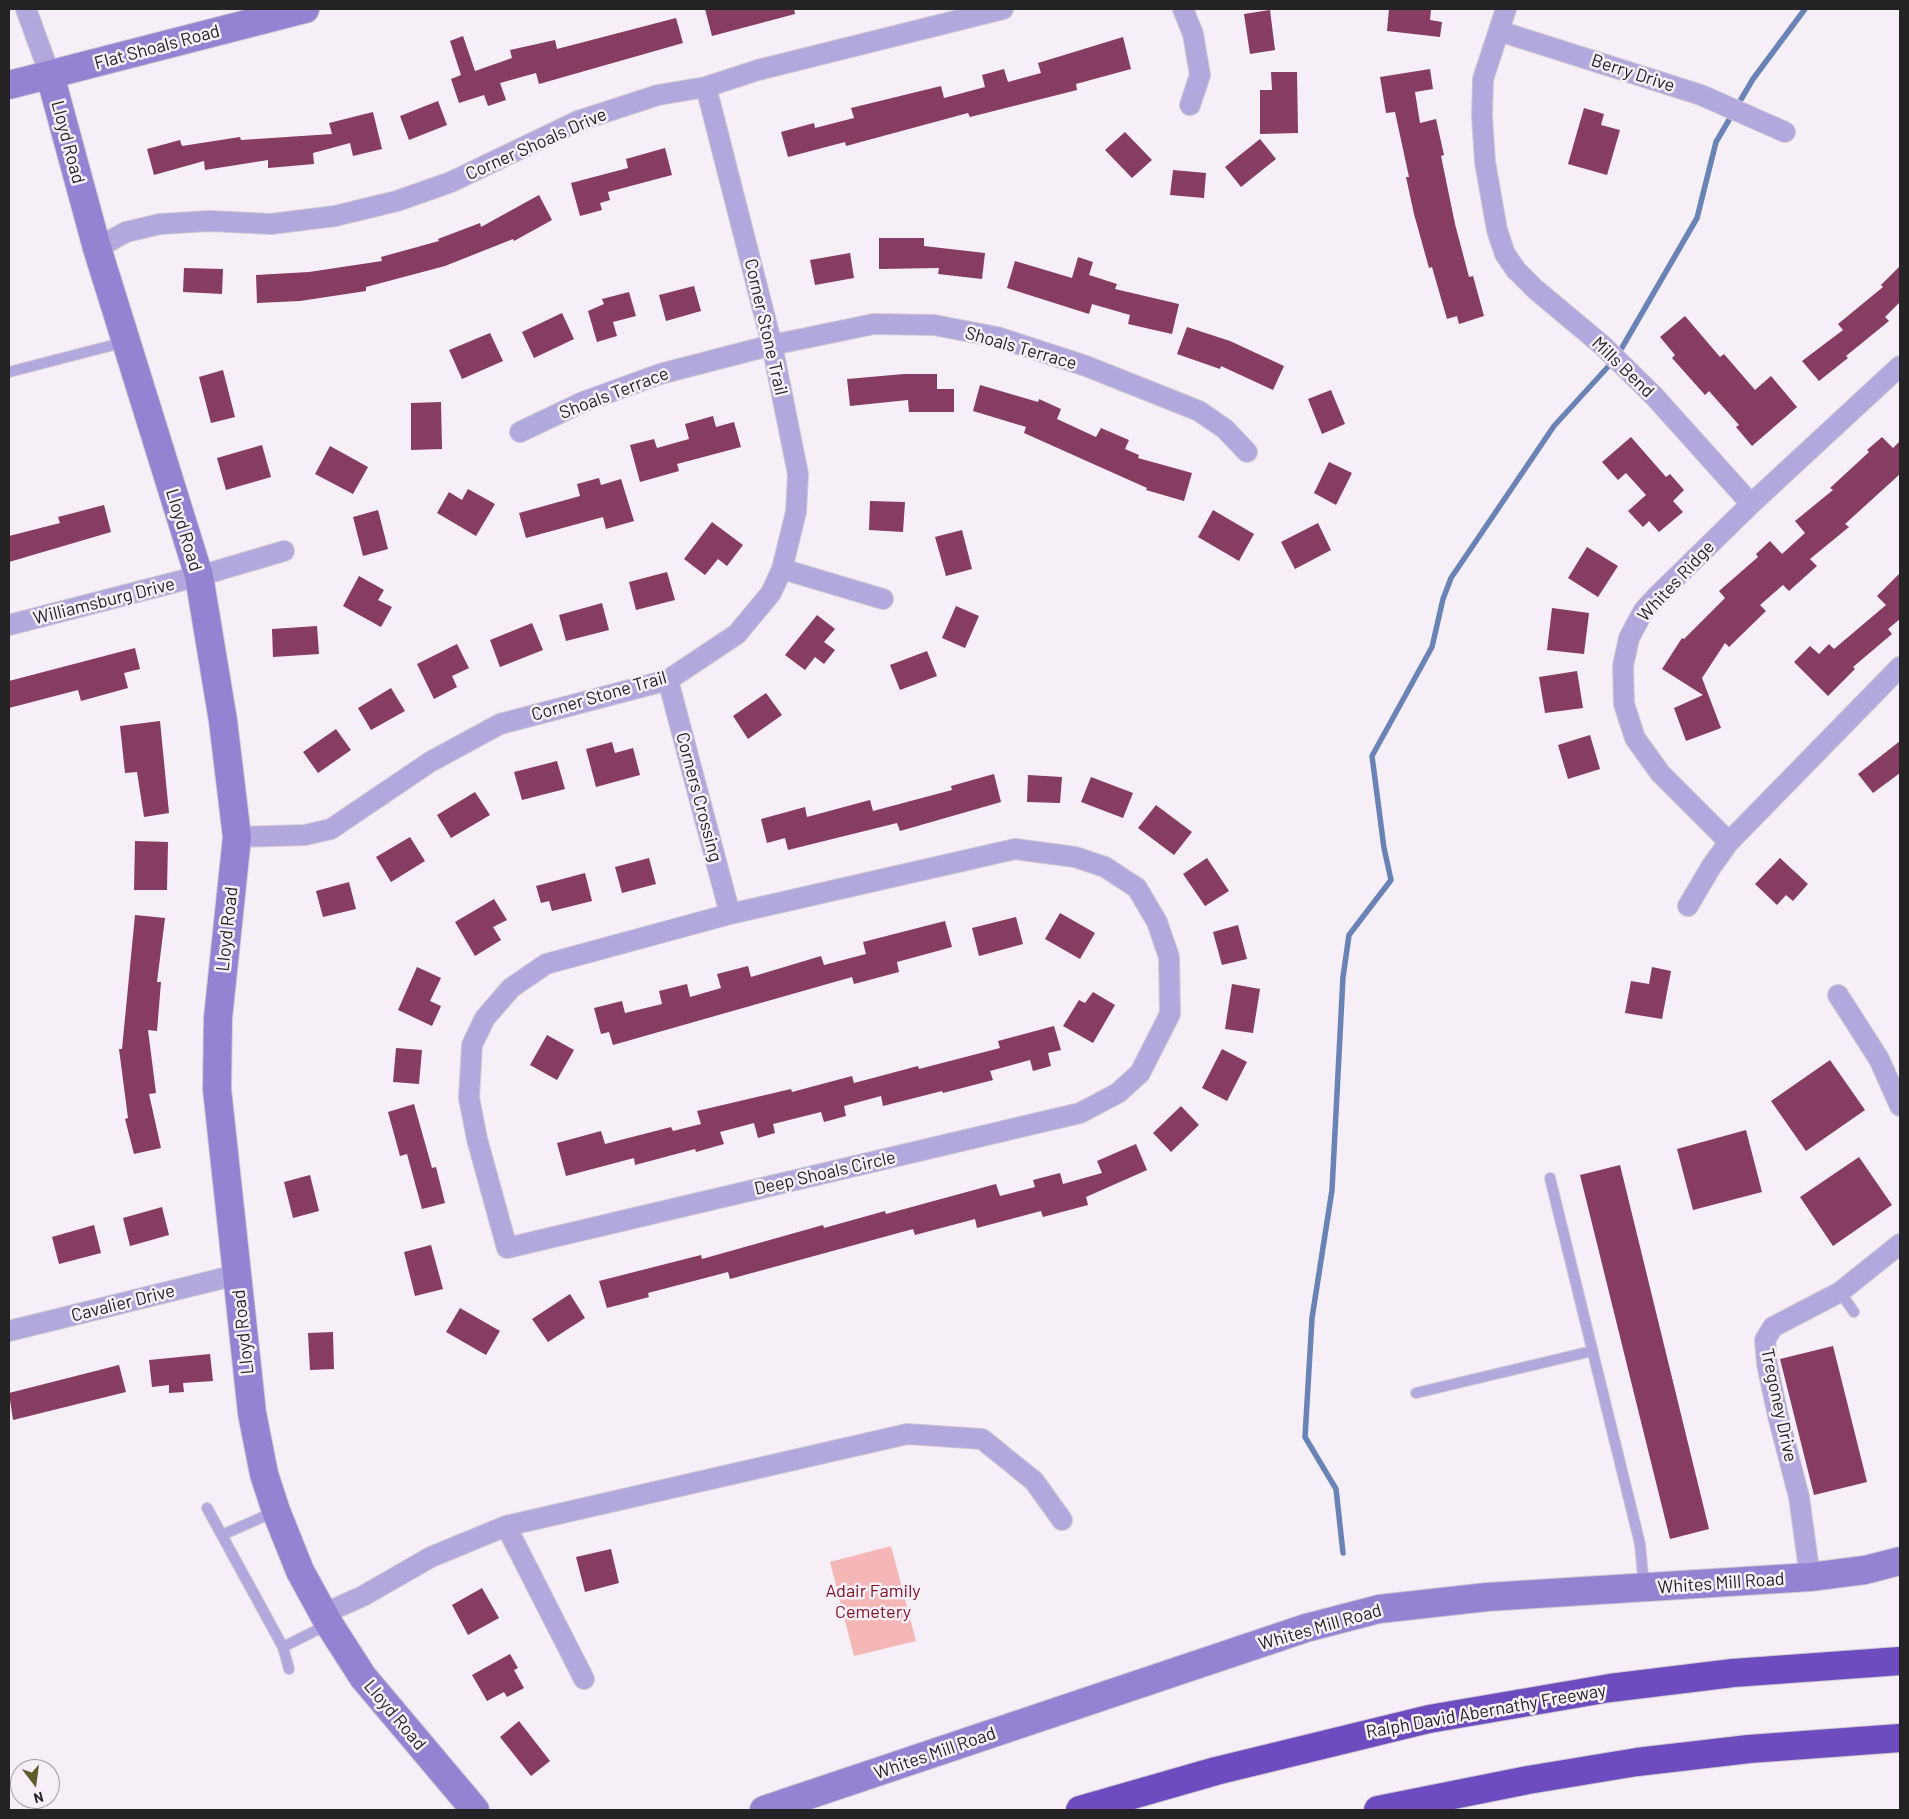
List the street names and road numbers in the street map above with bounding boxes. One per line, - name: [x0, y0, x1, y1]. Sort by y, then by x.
- street label: Flat Shoals Road: [92, 20, 222, 74]
- street label: Berry Drive: [1589, 49, 1677, 97]
- street label: Lloyd Road: [47, 98, 89, 186]
- street label: Corner Shoals Drive: [462, 103, 610, 185]
- street label: Corner Stone Trail: [740, 257, 792, 397]
- street label: Shoals Terrace: [963, 322, 1079, 374]
- street label: Mills Bend: [1587, 332, 1659, 402]
- street label: Shoals Terrace: [556, 362, 672, 424]
- street label: Lloyd Road: [161, 486, 207, 574]
- street label: Whites Ridge: [1633, 536, 1719, 626]
- street label: Williamsburg Drive: [31, 573, 177, 629]
- street label: Corner Stone Trail: [529, 666, 669, 726]
- street label: Corners Crossing: [671, 730, 727, 864]
- street label: Lloyd Road: [212, 886, 242, 972]
- street label: Deep Shoals Circle: [752, 1146, 898, 1200]
- street label: Cavalier Drive: [69, 1280, 177, 1326]
- street label: Lloyd Road: [228, 1289, 258, 1375]
- street label: Tregoney Drive: [1756, 1346, 1802, 1464]
- street label: Whites Mill Road: [1657, 1568, 1785, 1598]
- street label: Whites Mill Road: [1256, 1599, 1384, 1655]
- street label: Lloyd Road: [359, 1675, 431, 1755]
- street label: Ralph David Abernathy Freeway: [1364, 1679, 1608, 1743]
- street label: Whites Mill Road: [871, 1722, 999, 1784]

